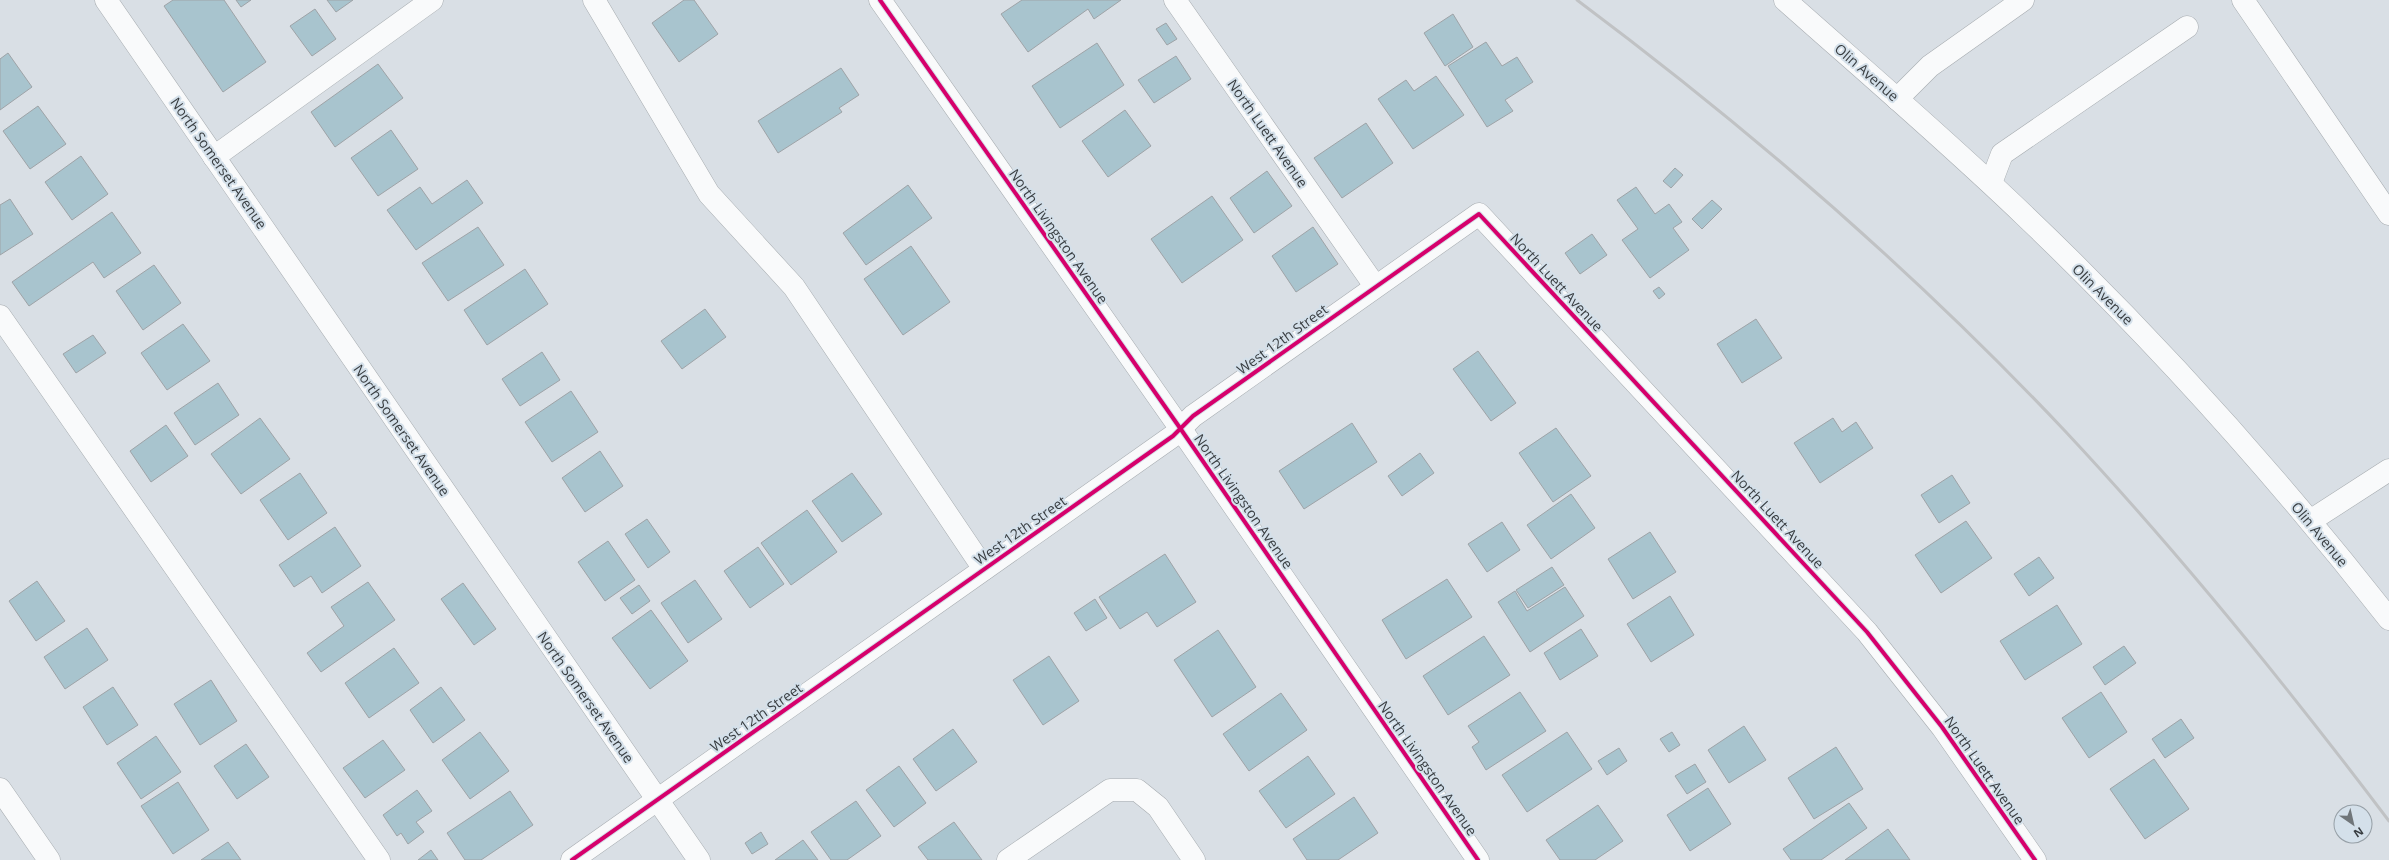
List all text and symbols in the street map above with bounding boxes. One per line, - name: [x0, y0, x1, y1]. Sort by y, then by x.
- street label: Olin Avenue: [1831, 39, 1903, 105]
- street label: North Luett Avenue: [1224, 75, 1313, 191]
- street label: North Somerset Avenue: [166, 93, 272, 233]
- street label: North Livingston Avenue: [1005, 165, 1113, 307]
- street label: North Luett Avenue: [1506, 229, 1608, 335]
- street label: Olin Avenue: [2068, 259, 2138, 329]
- street label: West 12th Street: [1233, 299, 1331, 379]
- street label: North Somerset Avenue: [349, 360, 455, 500]
- street label: North Livingston Avenue: [1190, 430, 1298, 572]
- street label: North Luett Avenue: [1727, 466, 1829, 572]
- street label: West 12th Street: [970, 491, 1070, 569]
- street label: Olin Avenue: [2287, 498, 2353, 570]
- street label: North Somerset Avenue: [533, 627, 639, 767]
- street label: West 12th Street: [706, 678, 806, 756]
- street label: North Livingston Avenue: [1374, 697, 1482, 839]
- street label: North Luett Avenue: [1941, 712, 2030, 828]
- north arrow: [2333, 804, 2373, 844]
- text: N: [2351, 824, 2367, 841]

